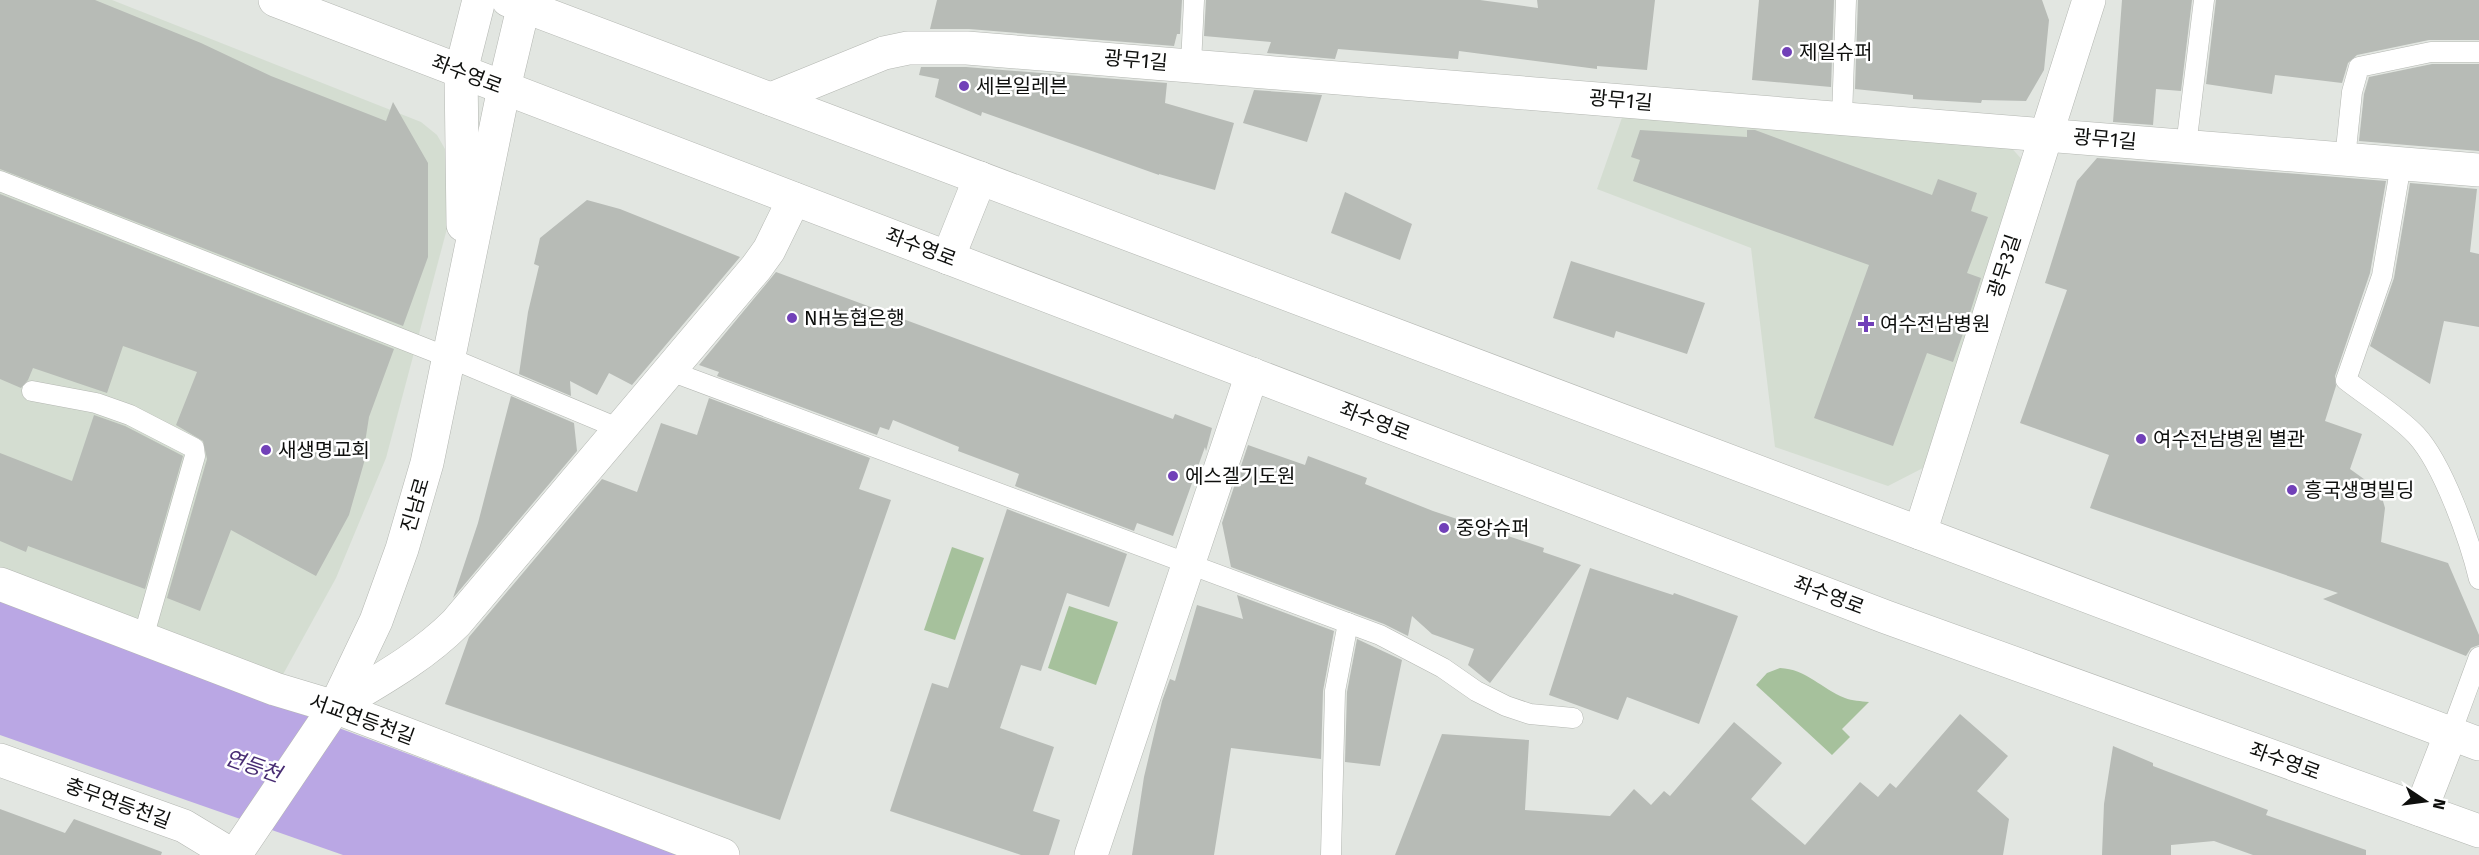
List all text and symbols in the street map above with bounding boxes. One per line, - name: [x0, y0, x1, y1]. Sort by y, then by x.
- place label: 제일슈퍼: [1799, 40, 1873, 64]
- street label: 광무1길: [1103, 45, 1169, 75]
- marker: 제일슈퍼: [1780, 45, 1794, 59]
- street label: 좌수영로: [428, 50, 506, 98]
- place label: 세븐일레븐: [976, 74, 1068, 98]
- marker: 세븐일레븐: [957, 79, 971, 93]
- street label: 광무1길: [1588, 85, 1654, 115]
- street label: 광무1길: [2072, 124, 2138, 154]
- street label: 좌수영로: [882, 223, 960, 271]
- street label: 광무3길: [1983, 231, 2025, 301]
- place label: NH농협은행: [804, 306, 905, 330]
- marker: NH농협은행: [785, 311, 799, 325]
- place label: 여수전남병원: [1880, 312, 1990, 336]
- marker: 여수전남병원: [1857, 315, 1875, 333]
- street label: 좌수영로: [1336, 397, 1414, 445]
- place label: 여수전남병원 별관: [2153, 427, 2306, 451]
- marker: 여수전남병원 별관: [2134, 432, 2148, 446]
- place label: 새생명교회: [278, 438, 370, 462]
- marker: 새생명교회: [259, 443, 273, 457]
- place label: 에스겔기도원: [1185, 464, 1295, 488]
- marker: 에스겔기도원: [1166, 469, 1180, 483]
- street label: 진남로: [396, 475, 434, 535]
- place label: 흥국생명빌딩: [2304, 478, 2414, 502]
- marker: 흥국생명빌딩: [2285, 483, 2299, 497]
- place label: 중앙슈퍼: [1456, 516, 1530, 540]
- marker: 중앙슈퍼: [1437, 521, 1451, 535]
- street label: 좌수영로: [1790, 571, 1868, 619]
- street label: 서교연등천길: [306, 689, 418, 749]
- street label: 좌수영로: [2246, 737, 2324, 785]
- water label: 연등천: [221, 744, 287, 789]
- north arrow: [2395, 771, 2455, 831]
- street label: 충무연등천길: [62, 773, 174, 833]
- text: N: [2429, 797, 2450, 812]

